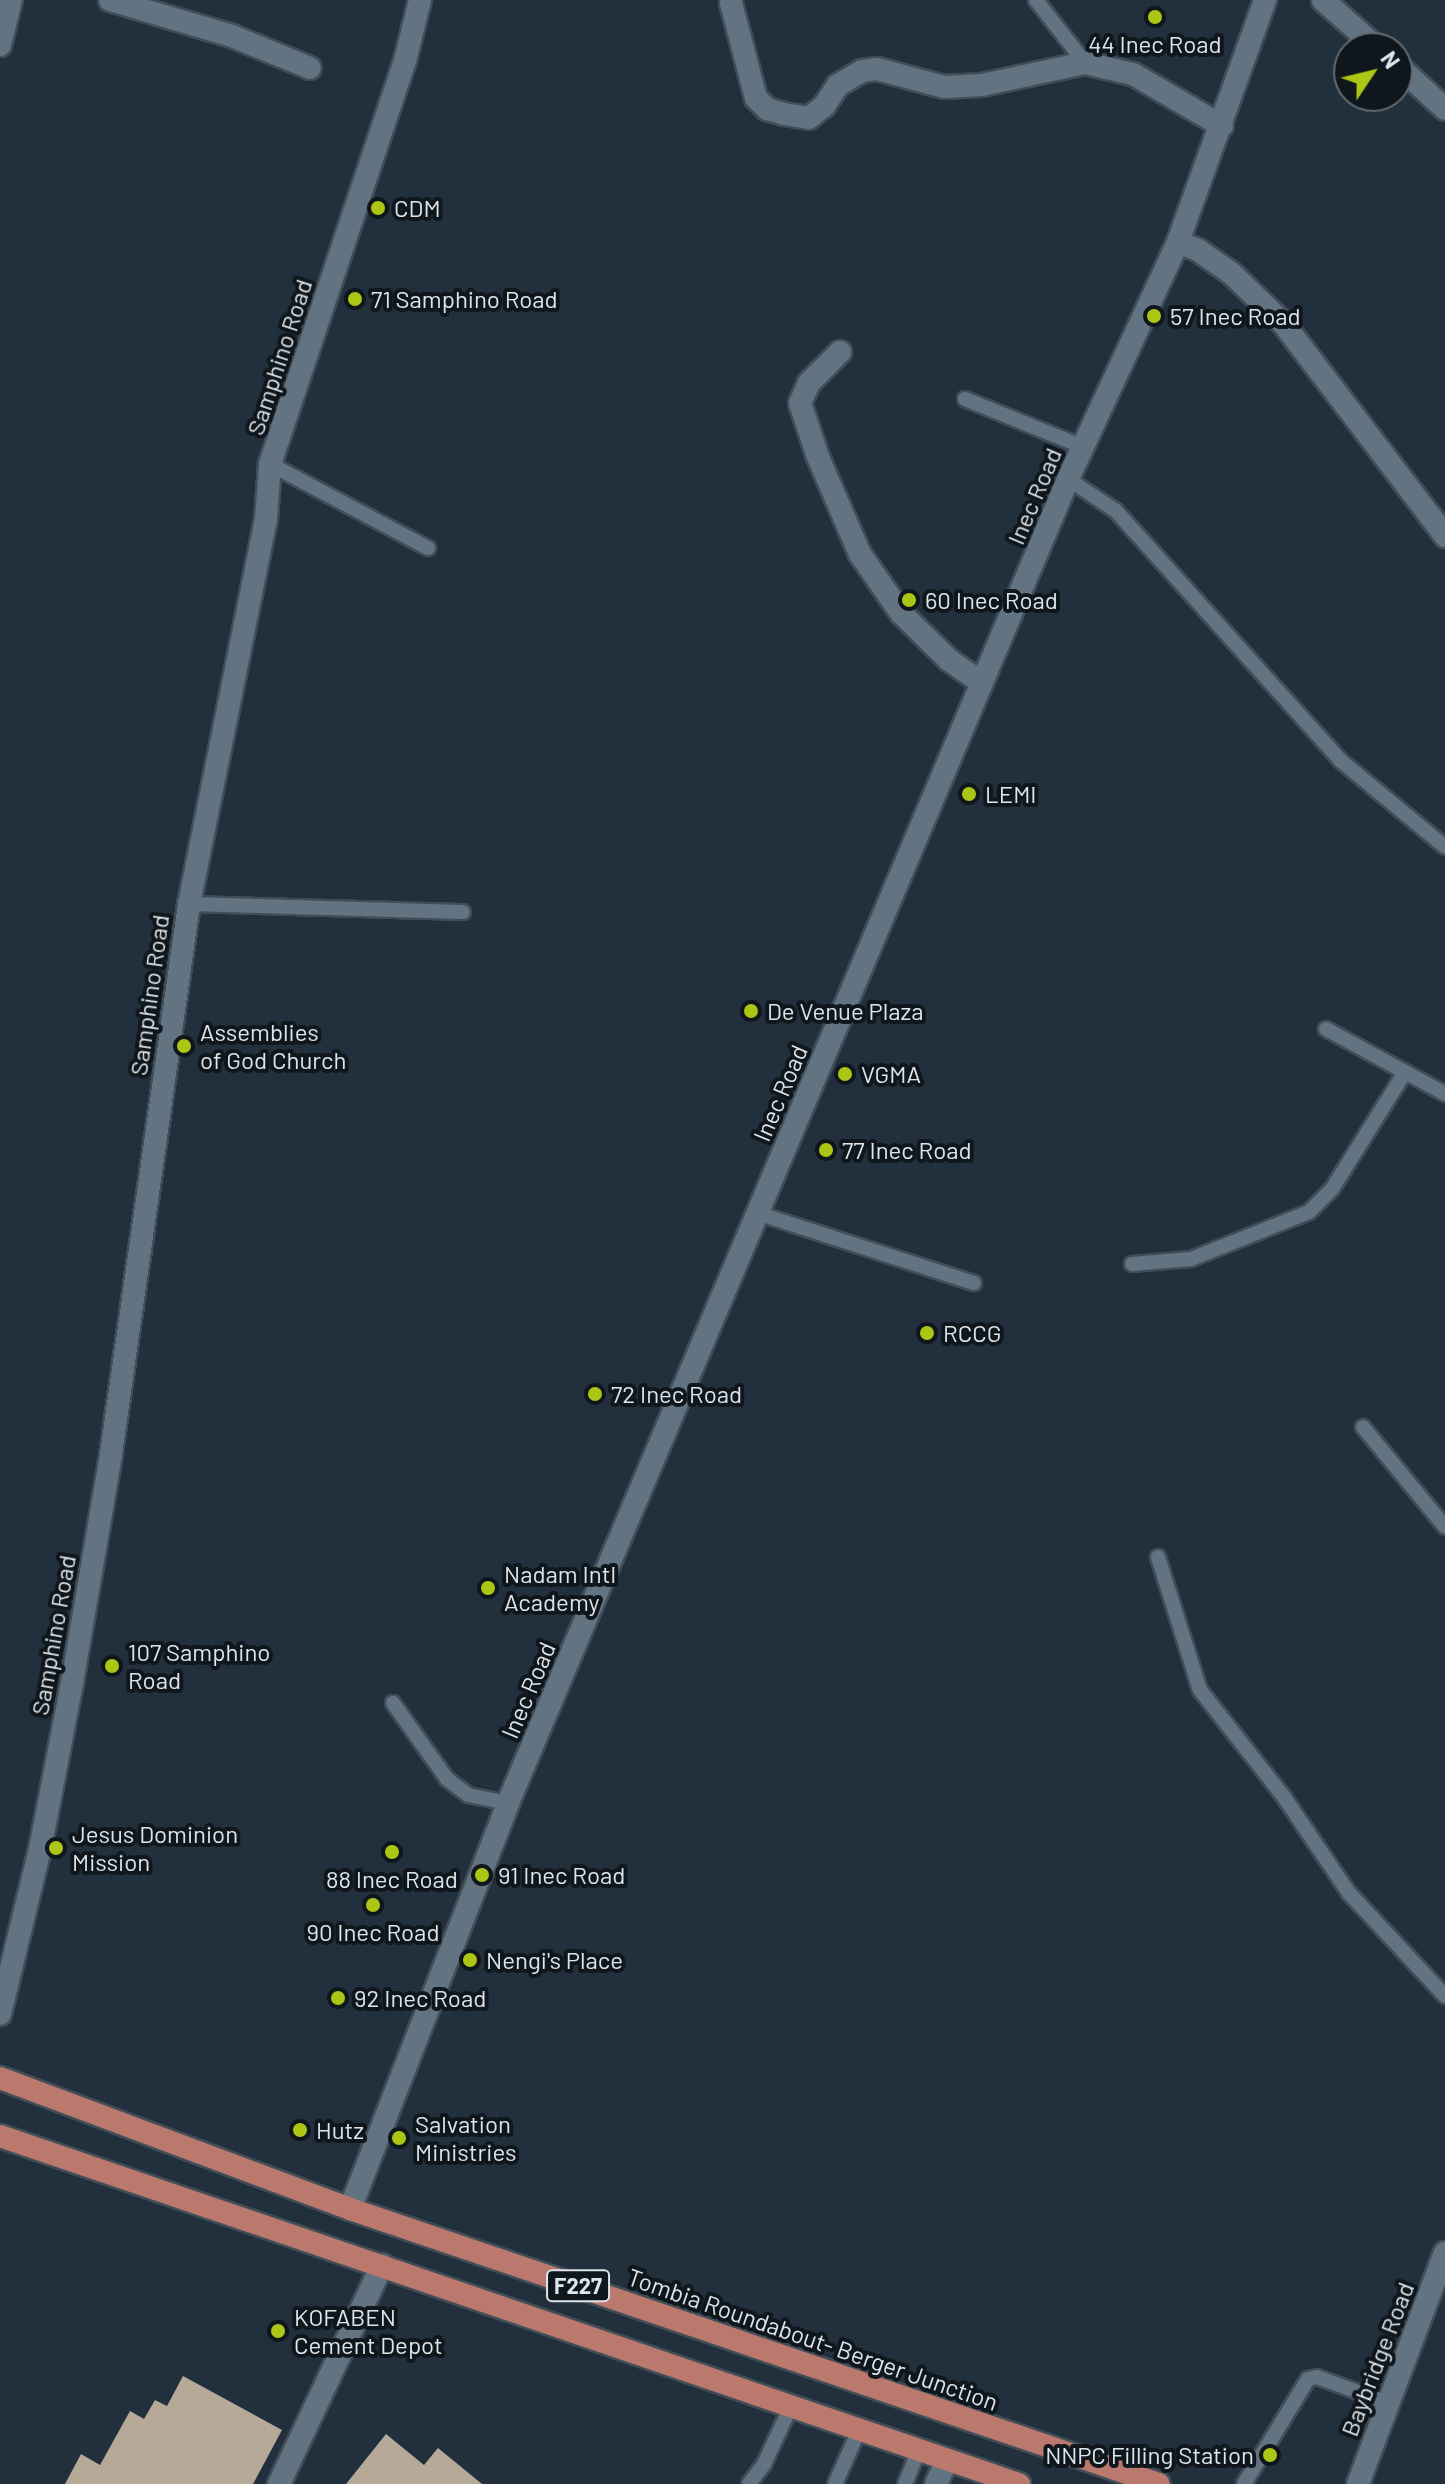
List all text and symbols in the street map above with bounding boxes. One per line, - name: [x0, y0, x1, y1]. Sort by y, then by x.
- marker: 44 Inec Road: [1146, 8, 1164, 26]
- place label: 44 Inec Road: [1088, 30, 1222, 58]
- north arrow: [1333, 32, 1413, 112]
- text: N: [1376, 46, 1406, 73]
- place label: CDM: [394, 194, 441, 222]
- marker: CDM: [369, 199, 387, 217]
- street label: Samphino Road: [240, 275, 318, 439]
- place label: 71 Samphino Road: [371, 285, 558, 313]
- marker: 71 Samphino Road: [346, 290, 364, 308]
- place label: 57 Inec Road: [1170, 302, 1301, 330]
- marker: 57 Inec Road: [1145, 307, 1163, 325]
- street label: Inec Road: [1001, 443, 1067, 549]
- place label: 60 Inec Road: [925, 586, 1058, 614]
- marker: 60 Inec Road: [900, 591, 918, 609]
- place label: LEMI: [985, 780, 1037, 808]
- marker: LEMI: [960, 785, 978, 803]
- street label: Samphino Road: [123, 913, 175, 1077]
- place label: De Venue Plaza: [767, 997, 924, 1025]
- marker: De Venue Plaza: [742, 1002, 760, 1020]
- place label: Assemblies of God Church: [200, 1018, 346, 1074]
- marker: Assemblies of God Church: [175, 1037, 193, 1055]
- street label: Inec Road: [747, 1040, 813, 1146]
- place label: VGMA: [861, 1060, 921, 1088]
- marker: VGMA: [836, 1065, 854, 1083]
- place label: 77 Inec Road: [842, 1136, 972, 1164]
- marker: 77 Inec Road: [817, 1141, 835, 1159]
- place label: RCCG: [943, 1319, 1002, 1347]
- marker: RCCG: [918, 1324, 936, 1342]
- place label: 72 Inec Road: [611, 1380, 742, 1408]
- marker: 72 Inec Road: [586, 1385, 604, 1403]
- street label: Samphino Road: [25, 1553, 81, 1717]
- place label: Nadam Intl Academy: [504, 1560, 616, 1616]
- marker: Nadam Intl Academy: [479, 1579, 497, 1597]
- street label: Inec Road: [495, 1637, 561, 1743]
- place label: 107 Samphino Road: [128, 1638, 270, 1694]
- marker: 107 Samphino Road: [103, 1657, 121, 1675]
- place label: Jesus Dominion Mission: [72, 1820, 238, 1876]
- marker: Jesus Dominion Mission: [47, 1839, 65, 1857]
- marker: 88 Inec Road: [383, 1843, 401, 1861]
- place label: 91 Inec Road: [498, 1861, 625, 1889]
- place label: 88 Inec Road: [326, 1865, 458, 1893]
- marker: 91 Inec Road: [473, 1866, 491, 1884]
- marker: 90 Inec Road: [364, 1896, 382, 1914]
- place label: 90 Inec Road: [307, 1918, 439, 1946]
- place label: Nengi's Place: [486, 1946, 623, 1974]
- marker: Nengi's Place: [461, 1951, 479, 1969]
- place label: 92 Inec Road: [354, 1984, 486, 2012]
- marker: 92 Inec Road: [329, 1989, 347, 2007]
- place label: Salvation Ministries: [415, 2110, 517, 2166]
- place label: Hutz: [316, 2116, 364, 2144]
- marker: Hutz: [291, 2121, 309, 2139]
- marker: Salvation Ministries: [390, 2129, 408, 2147]
- street label: Tombia Roundabout- Berger Junction: [624, 2262, 1002, 2416]
- road number: F227: [546, 2268, 610, 2304]
- street label: Baybridge Road: [1334, 2278, 1420, 2440]
- place label: KOFABEN Cement Depot: [294, 2303, 443, 2359]
- marker: KOFABEN Cement Depot: [269, 2322, 287, 2340]
- place label: NNPC Filling Station: [1045, 2441, 1254, 2469]
- marker: NNPC Filling Station: [1261, 2446, 1279, 2464]

